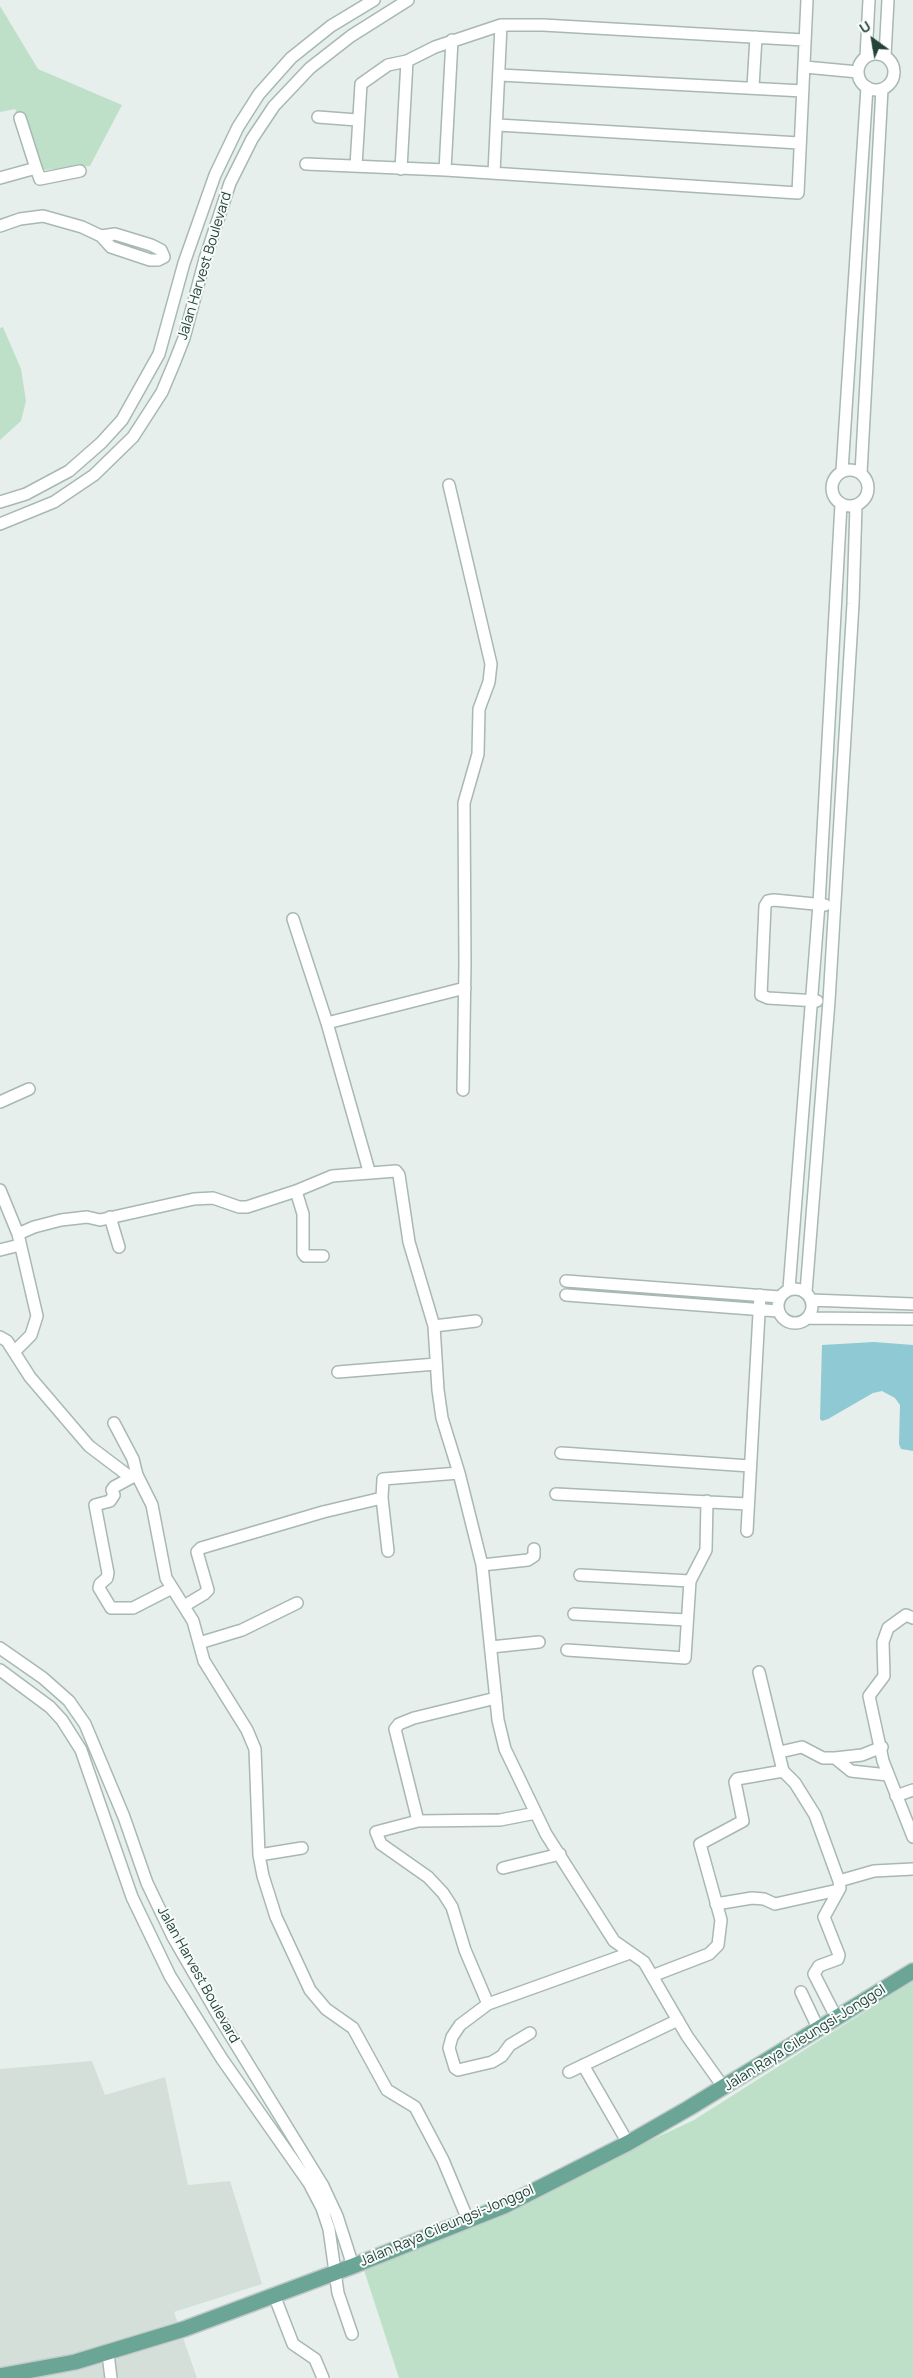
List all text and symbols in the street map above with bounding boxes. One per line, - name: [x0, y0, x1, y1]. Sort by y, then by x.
- north arrow: [848, 15, 898, 65]
- text: U: [855, 16, 874, 38]
- street label: Jalan Harvest Boulevard: [175, 190, 235, 342]
- street label: Jalan Harvest Boulevard: [153, 1904, 243, 2046]
- street label: Jalan Raya Cileungsi-Jonggol: [721, 1981, 889, 2095]
- street label: Jalan Raya Cileungsi-Jonggol: [358, 2182, 536, 2270]

